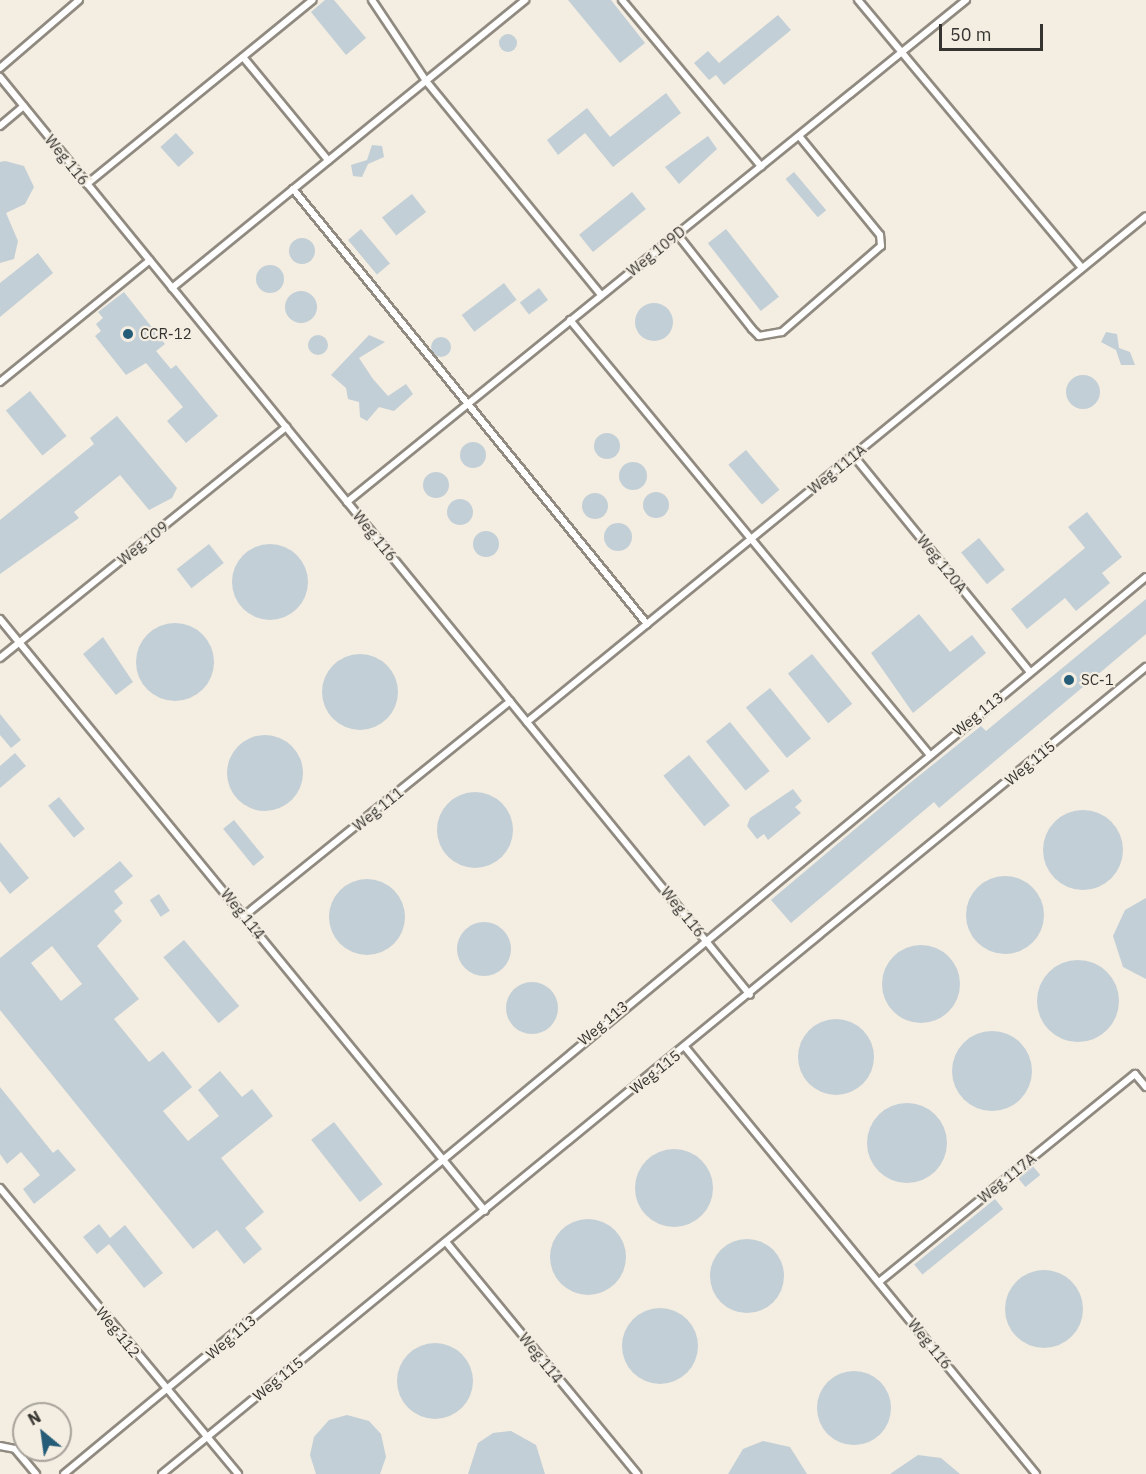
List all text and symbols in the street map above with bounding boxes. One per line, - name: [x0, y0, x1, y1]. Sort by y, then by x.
- scale bar: [942, 12, 1046, 50]
- text: 50 m: [950, 23, 992, 46]
- street label: Weg 116: [41, 131, 93, 189]
- street label: Weg 109D: [623, 222, 689, 280]
- place label: CCR-12: [140, 325, 192, 343]
- marker: CCR-12: [121, 327, 135, 341]
- street label: Weg 111A: [804, 440, 870, 498]
- street label: Weg 116: [349, 507, 401, 565]
- street label: Weg 109: [114, 517, 172, 569]
- street label: Weg 120A: [913, 531, 971, 597]
- place label: SC-1: [1081, 671, 1114, 689]
- marker: SC-1: [1062, 673, 1076, 687]
- street label: Weg 113: [949, 688, 1007, 740]
- street label: Weg 115: [1001, 737, 1059, 789]
- street label: Weg 111: [349, 783, 407, 835]
- street label: Weg 116: [657, 883, 709, 941]
- street label: Weg 114: [217, 885, 269, 943]
- street label: Weg 113: [574, 997, 632, 1049]
- street label: Weg 115: [626, 1046, 684, 1098]
- street label: Weg 117A: [974, 1149, 1040, 1207]
- street label: Weg 112: [92, 1303, 144, 1361]
- street label: Weg 113: [202, 1311, 260, 1363]
- street label: Weg 116: [904, 1315, 956, 1373]
- street label: Weg 114: [515, 1329, 567, 1387]
- street label: Weg 115: [249, 1353, 307, 1405]
- north arrow: [12, 1402, 72, 1462]
- text: N: [24, 1406, 44, 1430]

